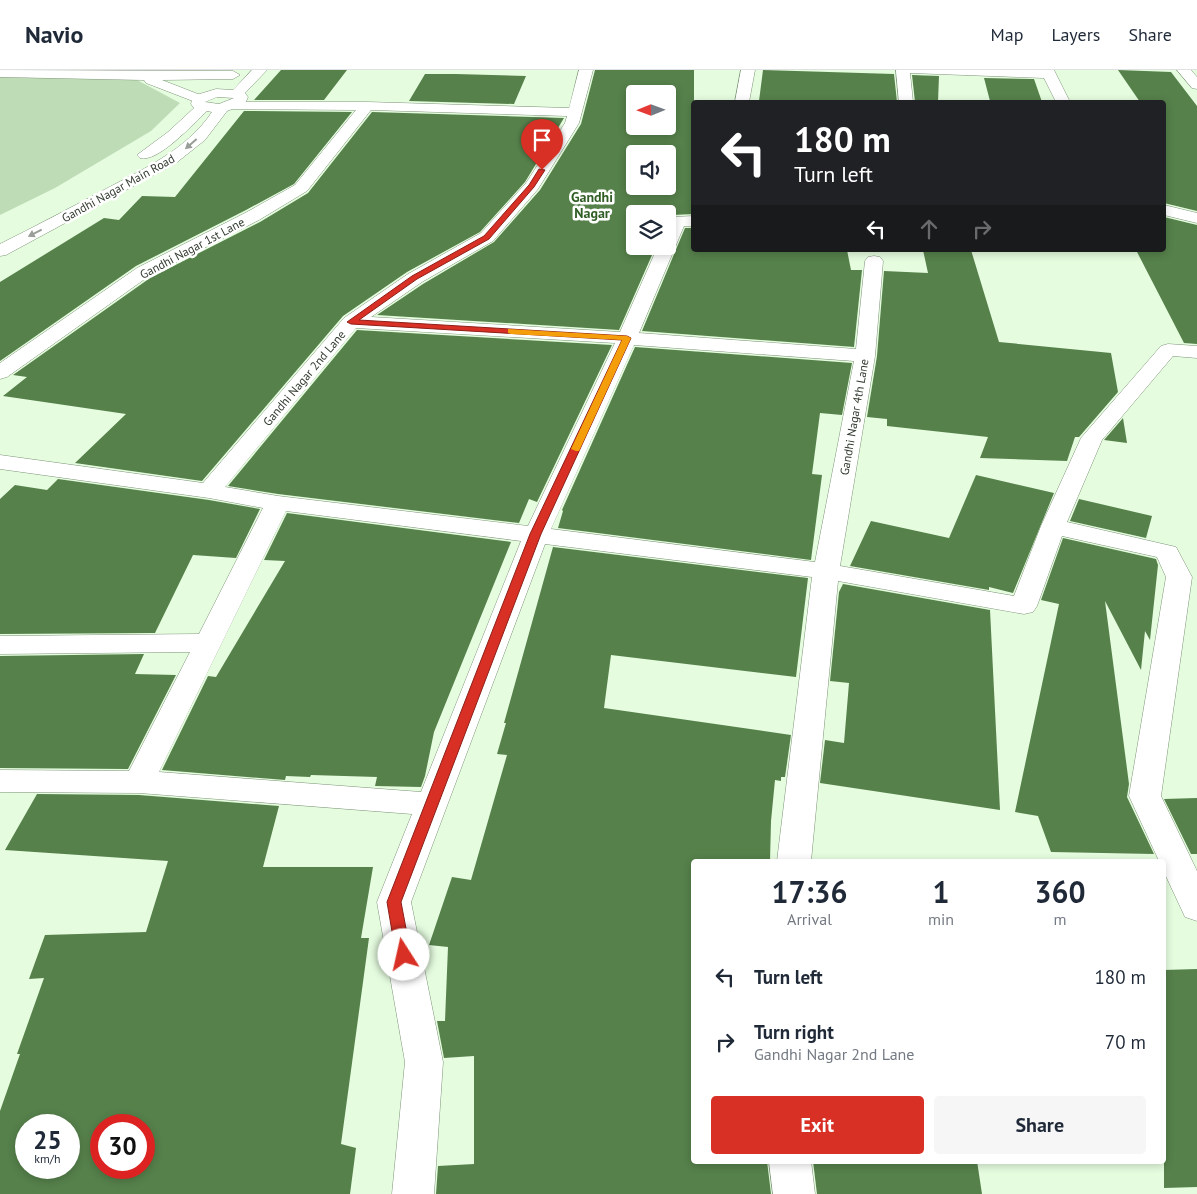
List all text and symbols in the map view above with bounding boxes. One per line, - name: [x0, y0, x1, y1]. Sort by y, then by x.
- text: Navio: [25, 19, 83, 50]
- text: Map: [991, 23, 1023, 46]
- text: Layers: [1051, 23, 1100, 46]
- text: Share: [1128, 23, 1172, 46]
- north arrow: [626, 85, 676, 135]
- map controls: [626, 85, 676, 255]
- text: 180 m: [794, 116, 891, 162]
- pin: [521, 119, 563, 170]
- icon: left: [711, 120, 776, 185]
- icon: arrive: [528, 126, 556, 154]
- one-way arrow: [186, 138, 198, 150]
- button: sound: [626, 145, 676, 195]
- street label: Gandhi Nagar Main Road: [59, 151, 177, 225]
- text: Turn left: [794, 160, 873, 188]
- district label: Gandhi Nagar: [571, 188, 613, 222]
- button: layers: [626, 205, 676, 255]
- street label: Gandhi Nagar 1st Lane: [137, 214, 247, 282]
- icon: left: [862, 215, 890, 243]
- icon: ahead: [915, 215, 943, 243]
- icon: right: [968, 215, 996, 243]
- one-way arrow: [28, 229, 42, 237]
- street label: Gandhi Nagar 2nd Lane: [260, 327, 348, 429]
- street label: Gandhi Nagar 4th Lane: [836, 358, 872, 476]
- text: 17:36: [771, 872, 848, 911]
- text: 1: [933, 872, 950, 911]
- text: 360: [1034, 872, 1086, 911]
- text: Arrival: [787, 909, 832, 929]
- text: min: [928, 909, 954, 929]
- text: m: [1054, 909, 1067, 929]
- position arrow: [377, 928, 429, 980]
- icon: left: [711, 963, 739, 991]
- text: Turn left: [754, 965, 823, 989]
- text: 180 m: [1094, 965, 1146, 989]
- text: Turn right: [754, 1020, 834, 1044]
- icon: right: [711, 1028, 739, 1056]
- text: 70 m: [1105, 1030, 1146, 1054]
- text: Gandhi Nagar 2nd Lane: [754, 1044, 914, 1064]
- button: Exit: [711, 1096, 924, 1154]
- button: Share: [934, 1096, 1146, 1154]
- speed limit sign: 30: [90, 1114, 155, 1179]
- text: 25: [33, 1124, 62, 1156]
- text: km/h: [34, 1151, 61, 1166]

